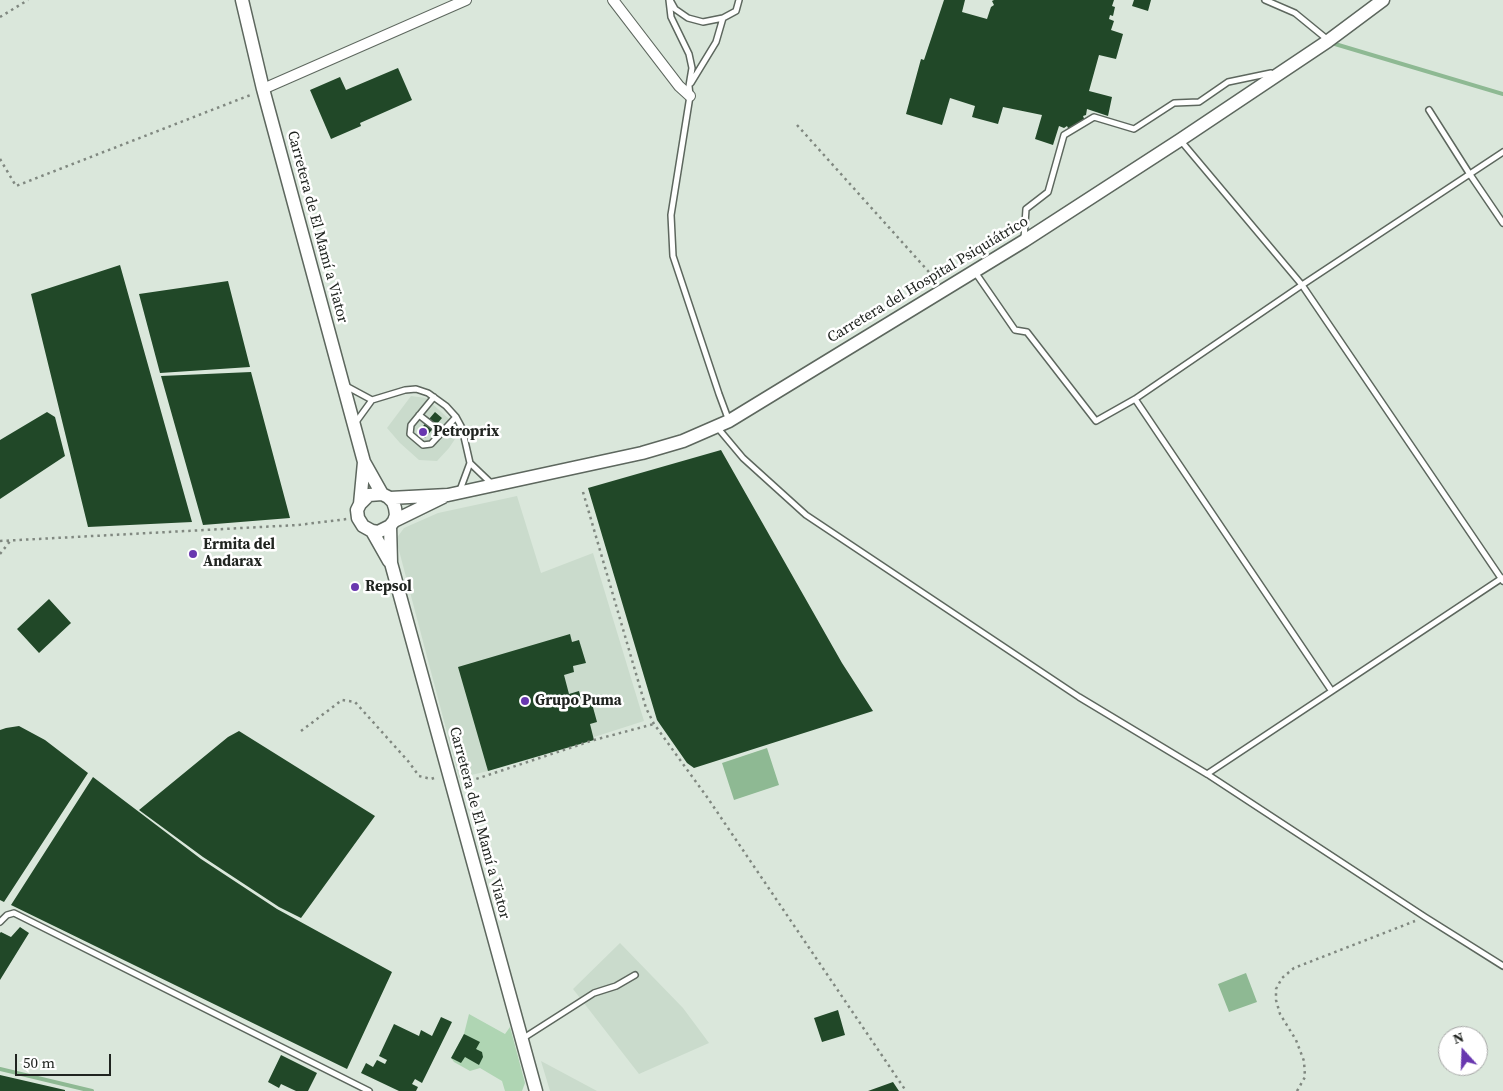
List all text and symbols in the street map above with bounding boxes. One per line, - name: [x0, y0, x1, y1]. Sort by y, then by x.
- street label: Carretera de El Mamí a Viator: [283, 129, 351, 325]
- street label: Carretera del Hospital Psiquiátrico: [824, 213, 1032, 347]
- place label: Petroprix: [433, 423, 499, 441]
- marker: Petroprix: [417, 426, 429, 438]
- place label: Ermita del Andarax: [203, 536, 275, 571]
- marker: Ermita del Andarax: [187, 548, 199, 560]
- place label: Repsol: [365, 578, 412, 596]
- marker: Repsol: [349, 581, 361, 593]
- place label: Grupo Puma: [535, 692, 622, 710]
- marker: Grupo Puma: [519, 695, 531, 707]
- street label: Carretera de El Mamí a Viator: [445, 725, 513, 921]
- north arrow: [1438, 1026, 1488, 1076]
- text: N: [1450, 1027, 1466, 1049]
- scale bar: [18, 1044, 114, 1076]
- text: 50 m: [23, 1052, 55, 1073]

